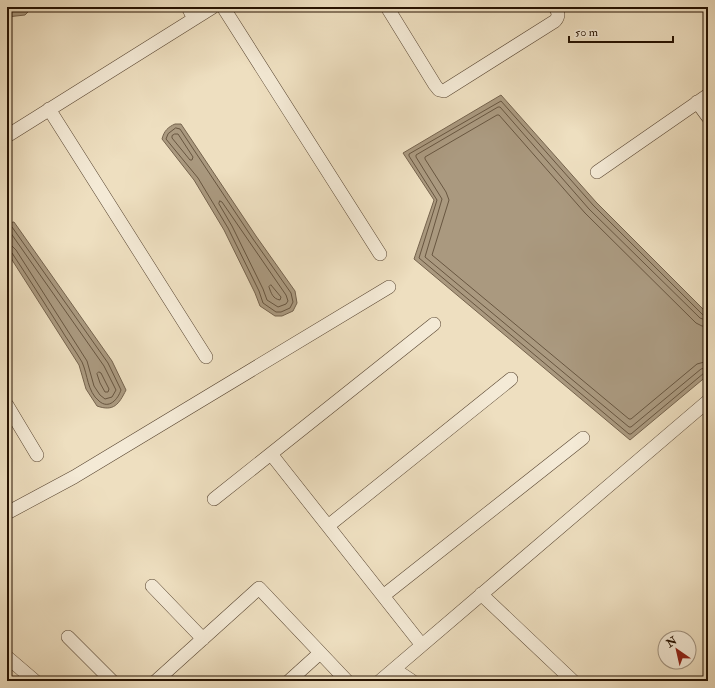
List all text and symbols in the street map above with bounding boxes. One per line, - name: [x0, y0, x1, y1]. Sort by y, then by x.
- scale bar: [569, 18, 673, 44]
- text: 50 m: [575, 25, 599, 40]
- north arrow: [657, 630, 697, 670]
- text: N: [663, 633, 680, 651]

